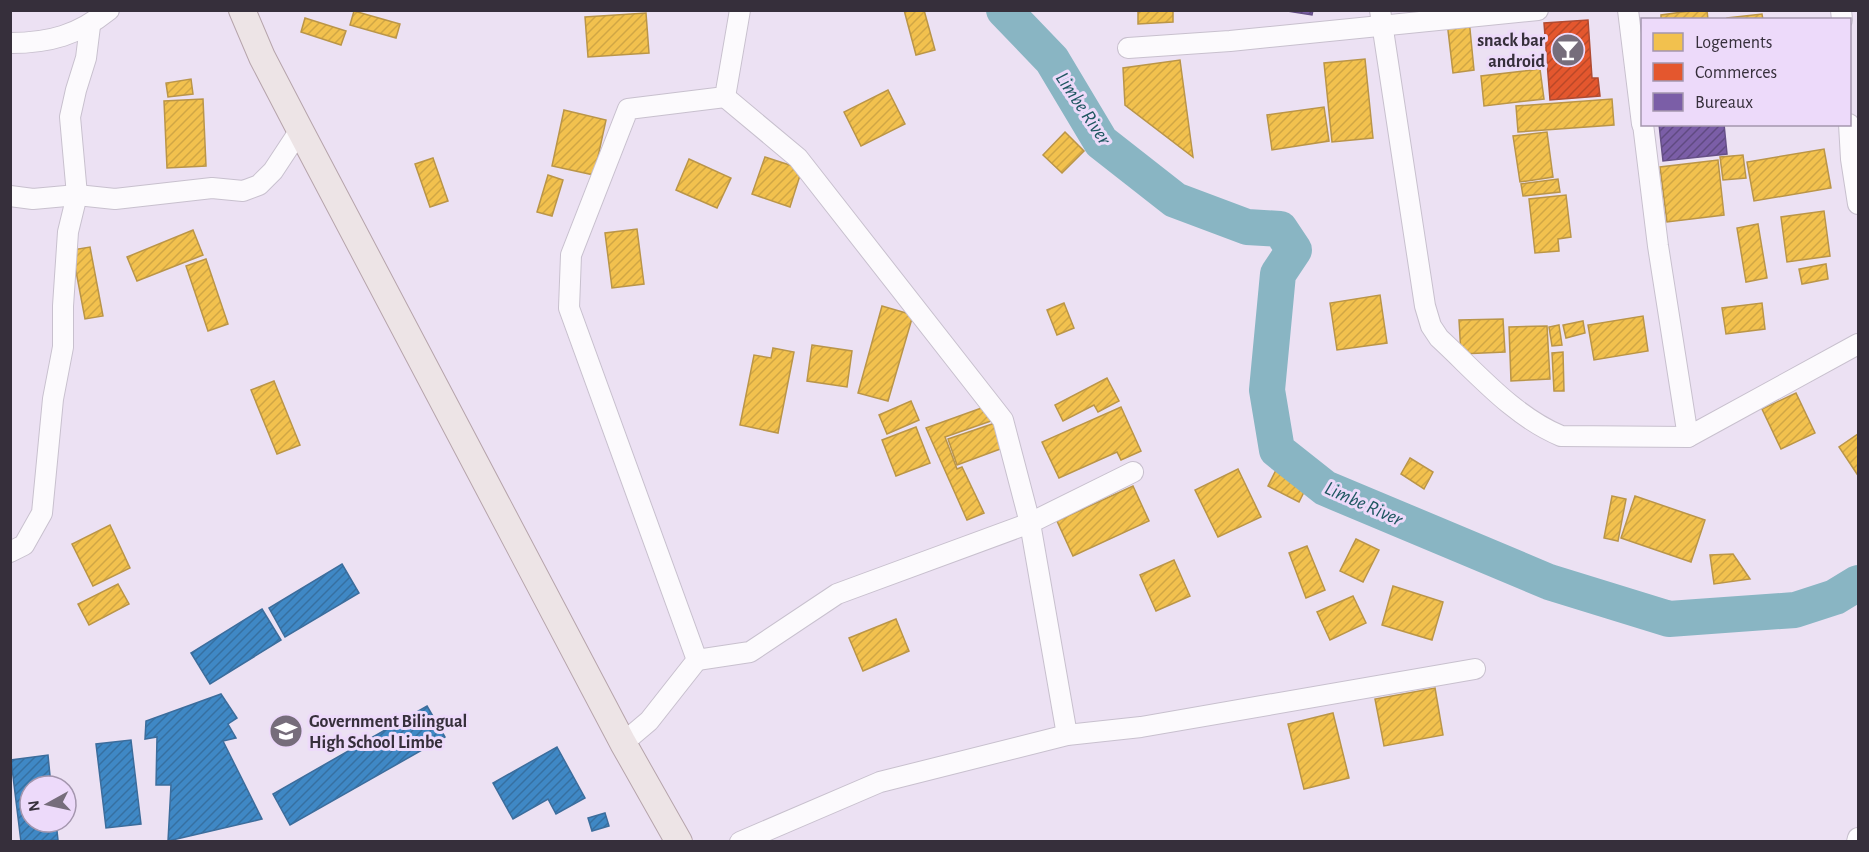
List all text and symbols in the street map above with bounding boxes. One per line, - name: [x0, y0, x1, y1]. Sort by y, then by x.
- legend: [1641, 18, 1851, 126]
- place label: snack bar android: [1477, 32, 1546, 71]
- bar icon: snack bar android: [1550, 32, 1586, 68]
- text: Logements: [1695, 34, 1773, 52]
- text: Commerces: [1695, 64, 1777, 82]
- water label: Limbe River: [1052, 69, 1115, 149]
- text: Bureaux: [1695, 94, 1753, 112]
- water label: Limbe River: [1322, 478, 1406, 530]
- school or university icon: Government Bilingual High School Limbe: [268, 713, 304, 749]
- place label: Government Bilingual High School Limbe: [309, 713, 467, 752]
- north arrow: [18, 774, 78, 834]
- text: N: [25, 799, 43, 813]

